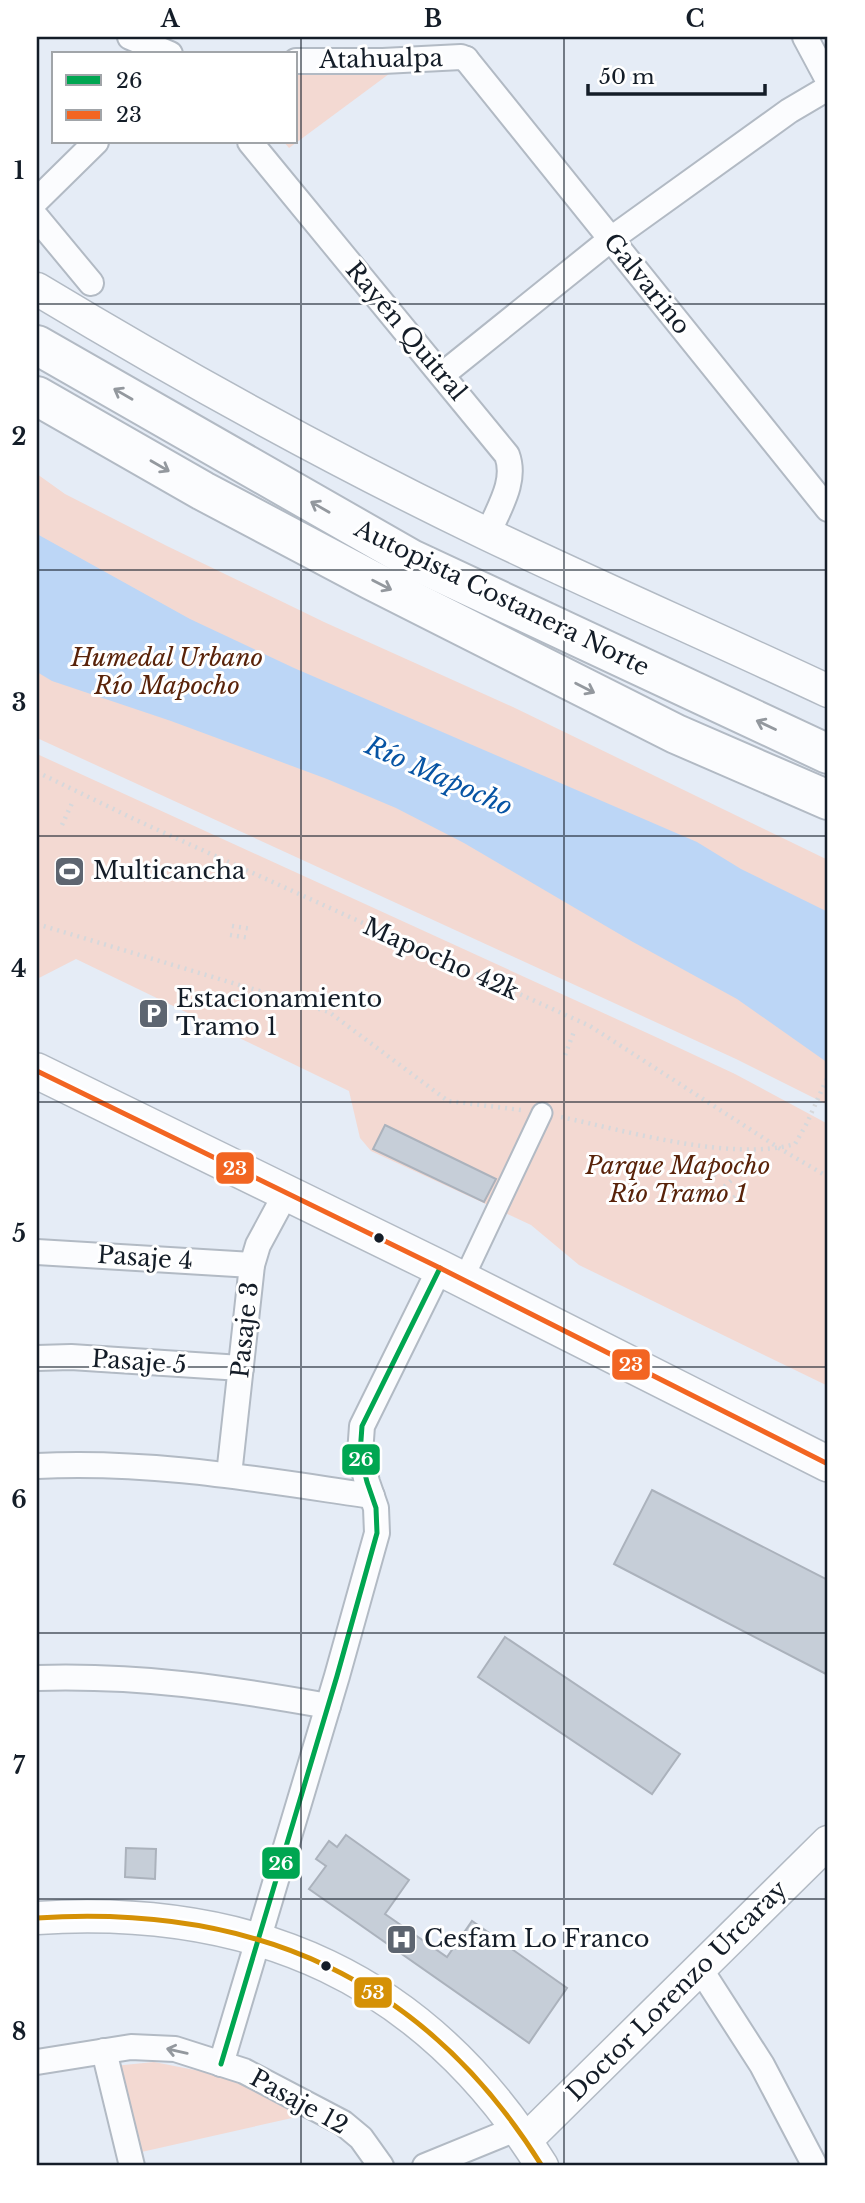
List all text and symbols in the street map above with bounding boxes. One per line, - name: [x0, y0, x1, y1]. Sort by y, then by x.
- text: A: [160, 5, 181, 33]
- text: B: [424, 5, 442, 33]
- text: C: [686, 5, 704, 33]
- street label: Atahualpa: [318, 43, 444, 74]
- legend: [52, 52, 298, 144]
- scale bar: [588, 52, 765, 96]
- text: 50 m: [599, 64, 655, 90]
- text: 26: [116, 68, 142, 94]
- text: 23: [116, 102, 142, 128]
- text: 1: [14, 157, 24, 185]
- street label: Galvarino: [598, 227, 697, 340]
- street label: Rayén Quitral: [340, 255, 473, 406]
- one-way arrow: [113, 387, 133, 401]
- text: 2: [12, 423, 26, 451]
- one-way arrow: [149, 460, 170, 473]
- one-way arrow: [310, 500, 331, 513]
- street label: Autopista Costanera Norte: [349, 513, 654, 682]
- one-way arrow: [371, 579, 392, 593]
- park label: Humedal Urbano Río Mapocho: [70, 643, 263, 700]
- one-way arrow: [574, 681, 595, 695]
- text: 3: [12, 689, 26, 717]
- one-way arrow: [756, 718, 778, 731]
- water label: Río Mapocho: [359, 729, 518, 823]
- sports icon: Multicancha: [53, 854, 87, 888]
- place label: Multicancha: [93, 856, 246, 885]
- street label: Mapocho 42k: [359, 911, 524, 1006]
- text: 4: [11, 955, 27, 983]
- place label: Estacionamiento Tramo 1: [176, 984, 382, 1041]
- parking icon: Estacionamiento Tramo 1: [136, 996, 170, 1030]
- line badge: 23: [215, 1151, 255, 1185]
- park label: Parque Mapocho Río Tramo 1: [585, 1151, 770, 1208]
- text: 23: [223, 1157, 247, 1180]
- text: 5: [12, 1220, 26, 1248]
- unlabelled marker: [372, 1231, 386, 1245]
- street label: Pasaje 4: [96, 1240, 194, 1275]
- street label: Pasaje 3: [225, 1280, 264, 1379]
- street label: Pasaje 5: [91, 1344, 188, 1379]
- line badge: 23: [611, 1348, 651, 1381]
- text: 23: [619, 1353, 643, 1376]
- line badge: 26: [341, 1443, 381, 1476]
- text: 26: [348, 1448, 374, 1471]
- text: 6: [11, 1486, 27, 1514]
- text: 7: [13, 1752, 26, 1780]
- line badge: 26: [261, 1846, 301, 1880]
- text: 26: [268, 1852, 294, 1875]
- street label: Doctor Lorenzo Urcaray: [560, 1874, 793, 2107]
- hospital icon: Cesfam Lo Franco: [384, 1922, 418, 1956]
- place label: Cesfam Lo Franco: [424, 1924, 649, 1953]
- unlabelled marker: [319, 1959, 333, 1973]
- line badge: 53: [353, 1976, 393, 2009]
- text: 53: [361, 1981, 385, 2004]
- text: 8: [12, 2018, 26, 2046]
- one-way arrow: [166, 2044, 189, 2057]
- street label: Pasaje 12: [245, 2063, 353, 2140]

